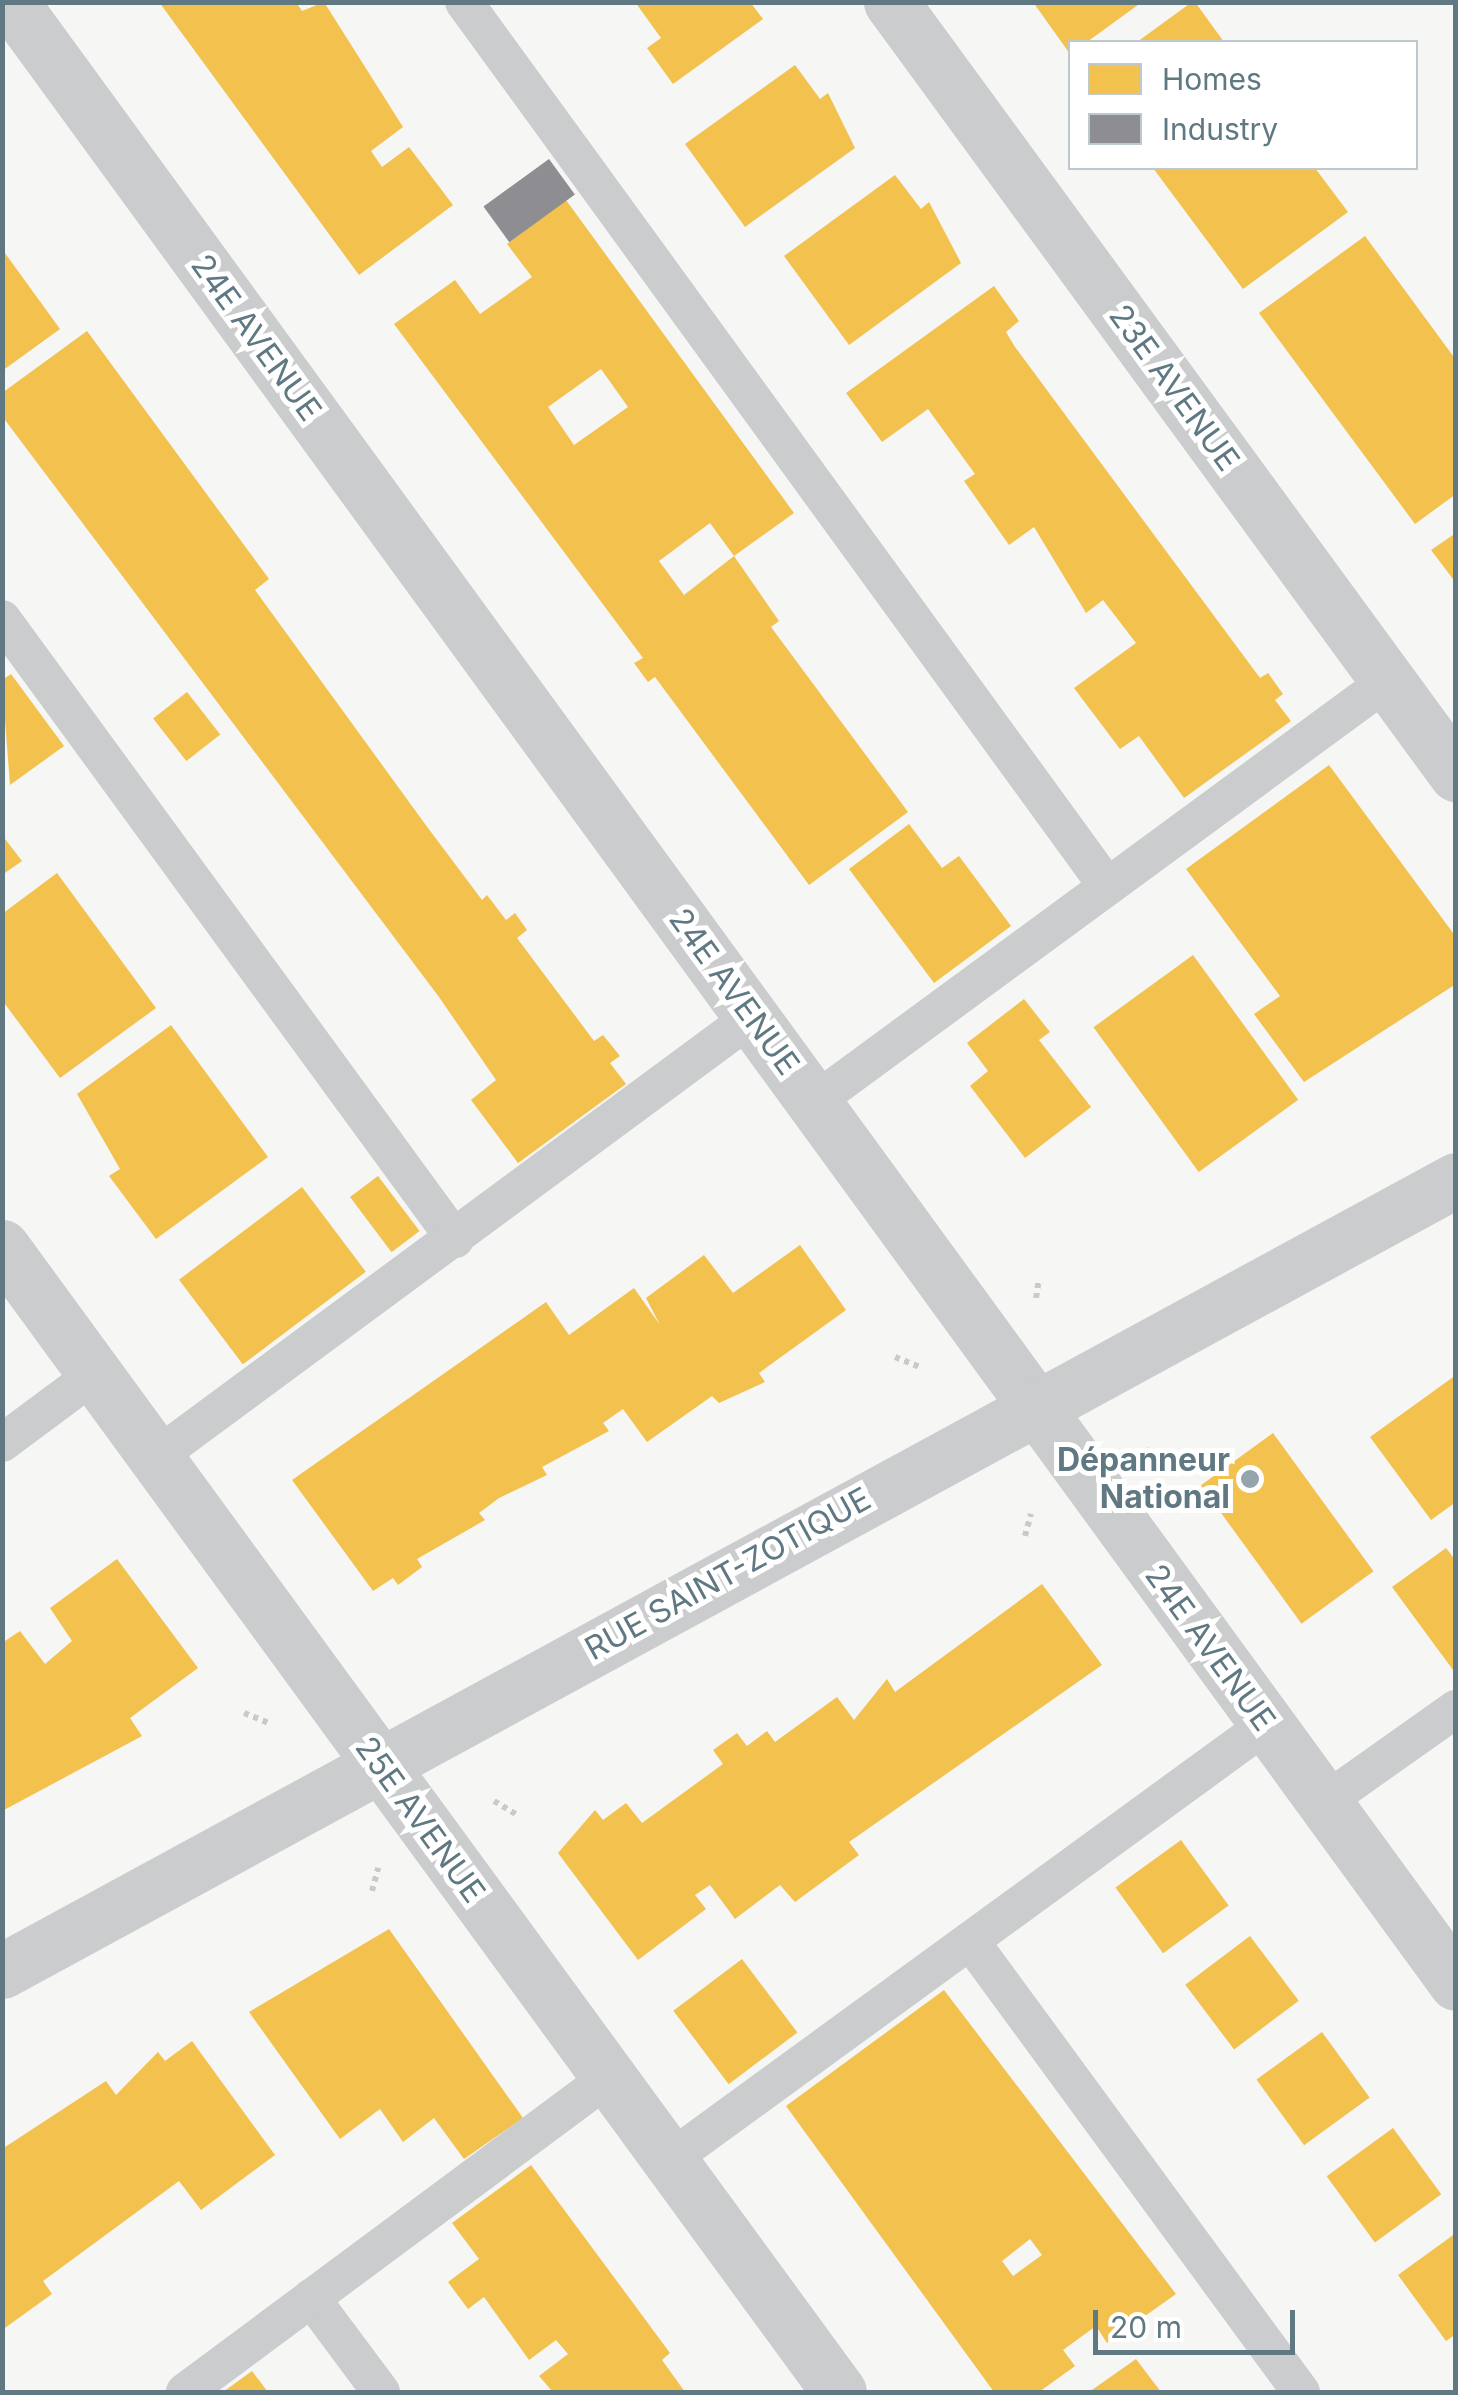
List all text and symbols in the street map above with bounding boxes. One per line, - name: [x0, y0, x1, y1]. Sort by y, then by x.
- legend: [1068, 40, 1418, 170]
- text: Homes: [1162, 61, 1262, 97]
- text: Industry: [1162, 111, 1278, 147]
- street label: 24E AVENUE: [183, 247, 329, 429]
- street label: 23E AVENUE: [1101, 297, 1247, 479]
- street label: 24E AVENUE: [661, 901, 807, 1083]
- place label: Dépanneur National: [1057, 1442, 1230, 1517]
- marker: Dépanneur National: [1239, 1468, 1261, 1490]
- street label: RUE SAINT-ZOTIQUE: [579, 1480, 877, 1668]
- street label: 24E AVENUE: [1137, 1557, 1283, 1739]
- street label: 25E AVENUE: [347, 1730, 493, 1910]
- scale bar: [1098, 2290, 1300, 2352]
- text: 20 m: [1110, 2309, 1182, 2345]

